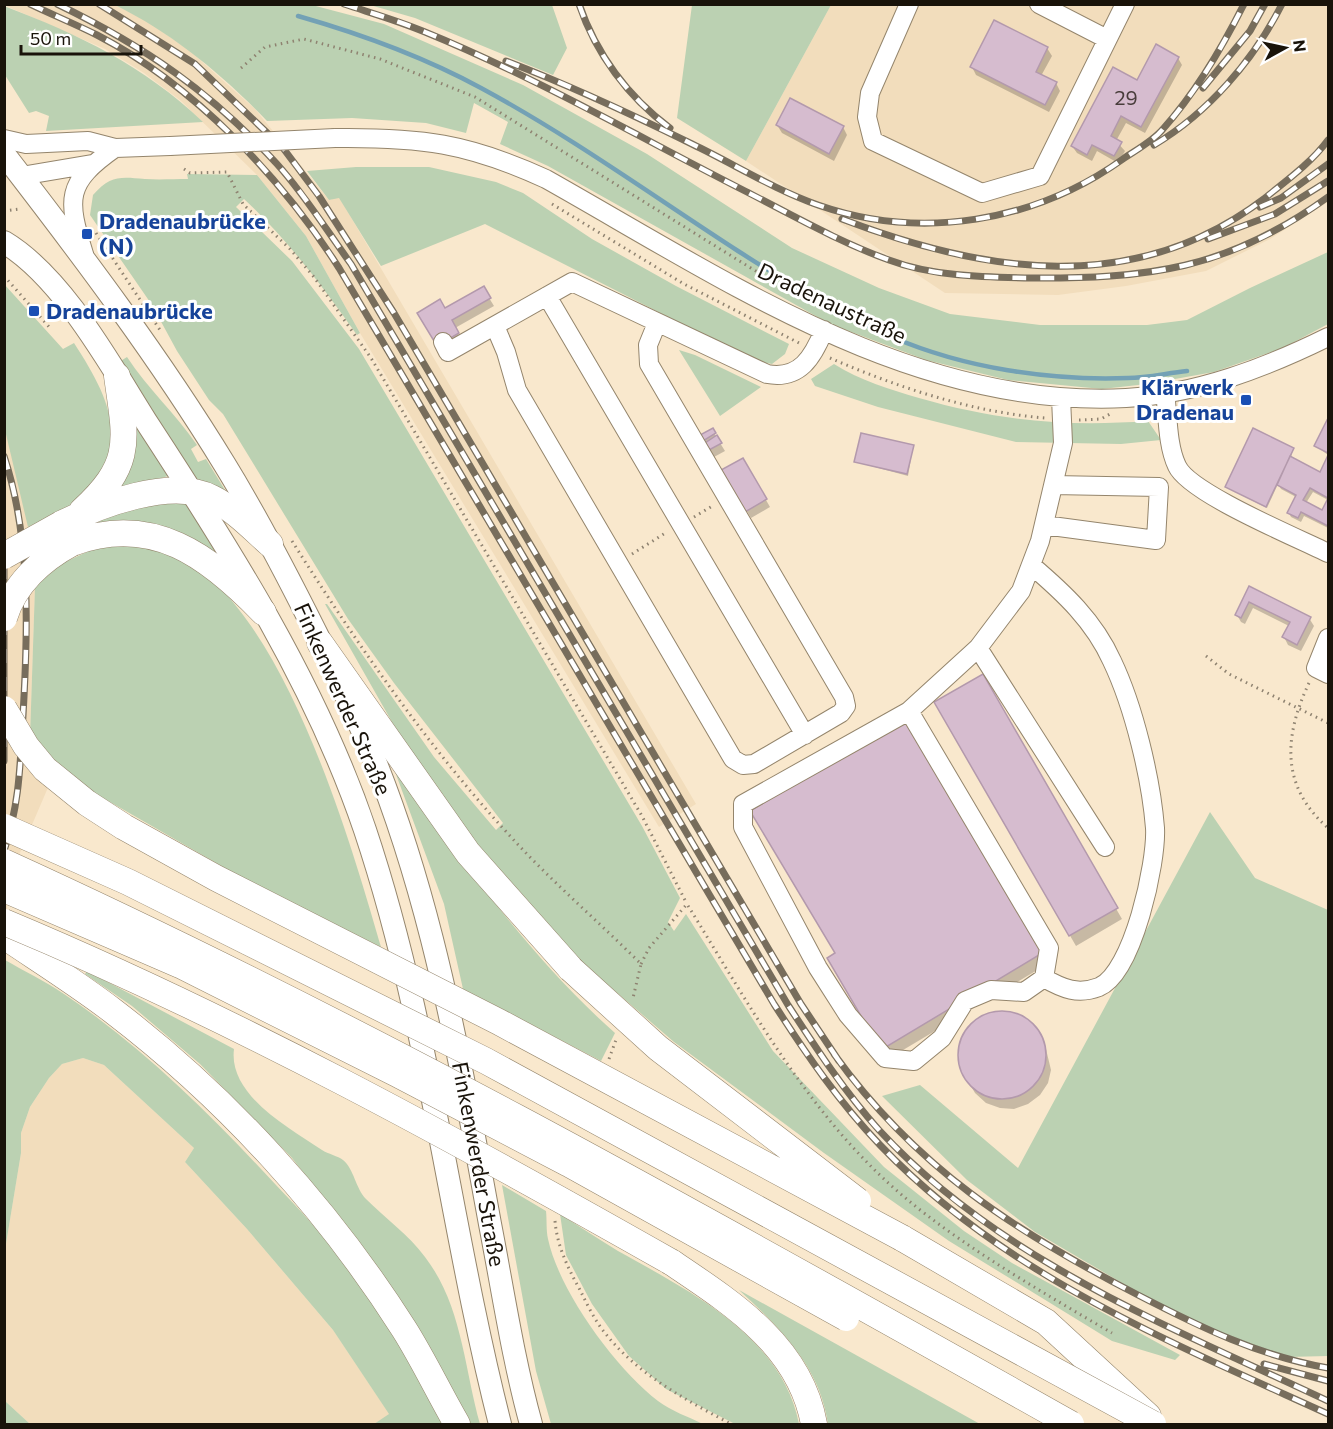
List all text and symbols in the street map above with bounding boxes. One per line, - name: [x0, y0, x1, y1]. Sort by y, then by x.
- scale bar: [21, 18, 141, 56]
- north arrow: [1255, 18, 1315, 78]
- text: 50 m: [30, 27, 71, 49]
- text: N: [1290, 39, 1311, 53]
- house number: 29: [1114, 85, 1138, 109]
- place label: Dradenaubrücke (N): [99, 207, 266, 259]
- marker: Dradenaubrücke (N): [80, 227, 94, 241]
- street label: Dradenaustraße: [754, 256, 911, 349]
- place label: Dradenaubrücke: [46, 297, 213, 324]
- marker: Dradenaubrücke: [27, 304, 41, 318]
- place label: Klärwerk Dradenau: [1136, 373, 1234, 425]
- marker: Klärwerk Dradenau: [1239, 393, 1253, 407]
- street label: Finkenwerder Straße: [289, 599, 398, 799]
- street label: Finkenwerder Straße: [447, 1059, 512, 1268]

